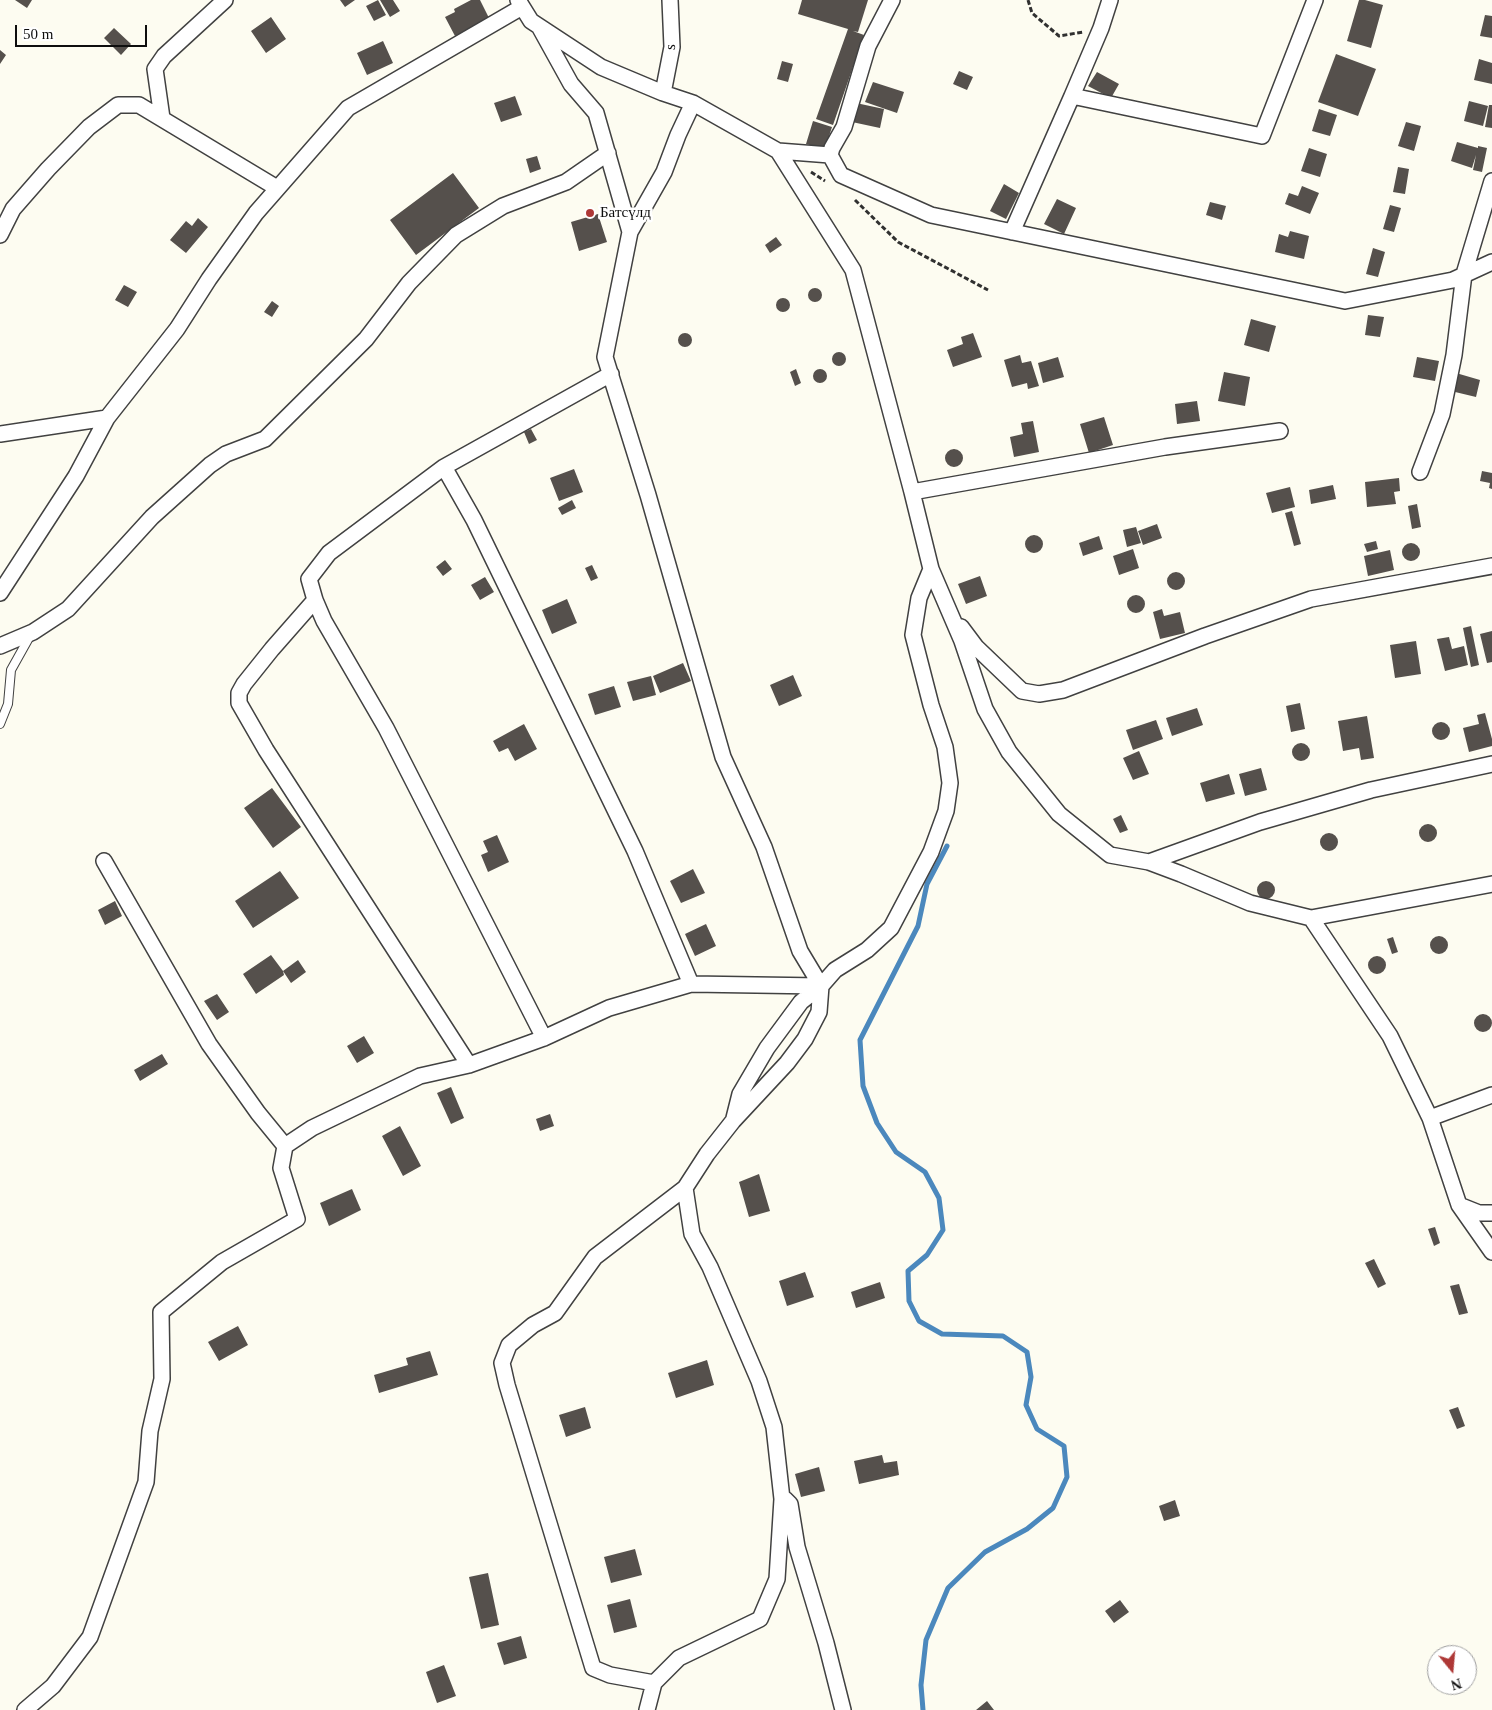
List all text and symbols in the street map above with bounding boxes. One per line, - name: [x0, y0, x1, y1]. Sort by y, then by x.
- scale bar: [18, 15, 150, 47]
- text: 50 m: [23, 26, 53, 42]
- street label: s: [662, 43, 680, 51]
- place label: Батсүлд: [600, 204, 651, 222]
- marker: Батсүлд: [584, 207, 596, 219]
- north arrow: [1427, 1645, 1477, 1695]
- text: N: [1449, 1675, 1463, 1693]

